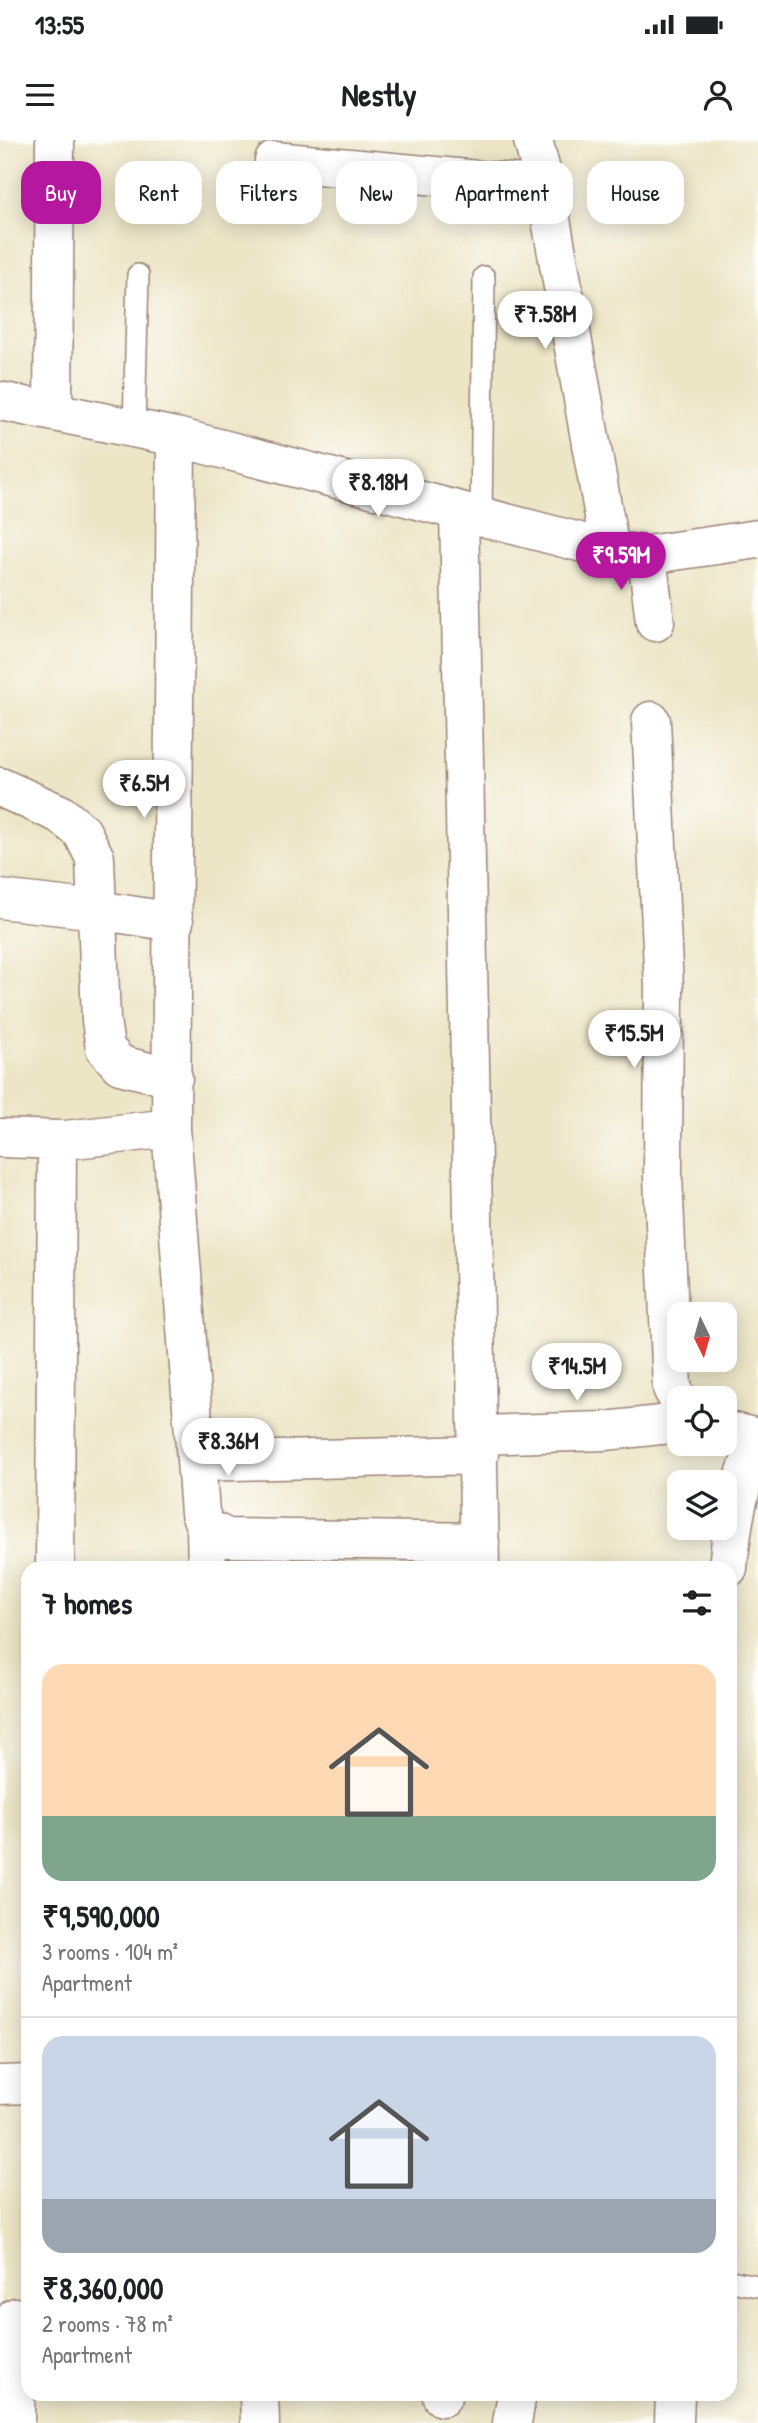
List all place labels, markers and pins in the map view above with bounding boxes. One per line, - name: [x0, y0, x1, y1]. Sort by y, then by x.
- pin: ₹7.58M: [488, 292, 602, 351]
- pin: ₹8.18M: [321, 460, 435, 519]
- pin: ₹9.59M: [564, 532, 678, 592]
- pin: ₹6.5M: [95, 760, 193, 820]
- pin: ₹15.5M: [577, 1010, 691, 1070]
- pin: ₹14.5M: [520, 1344, 634, 1403]
- pin: ₹8.36M: [171, 1418, 285, 1478]

